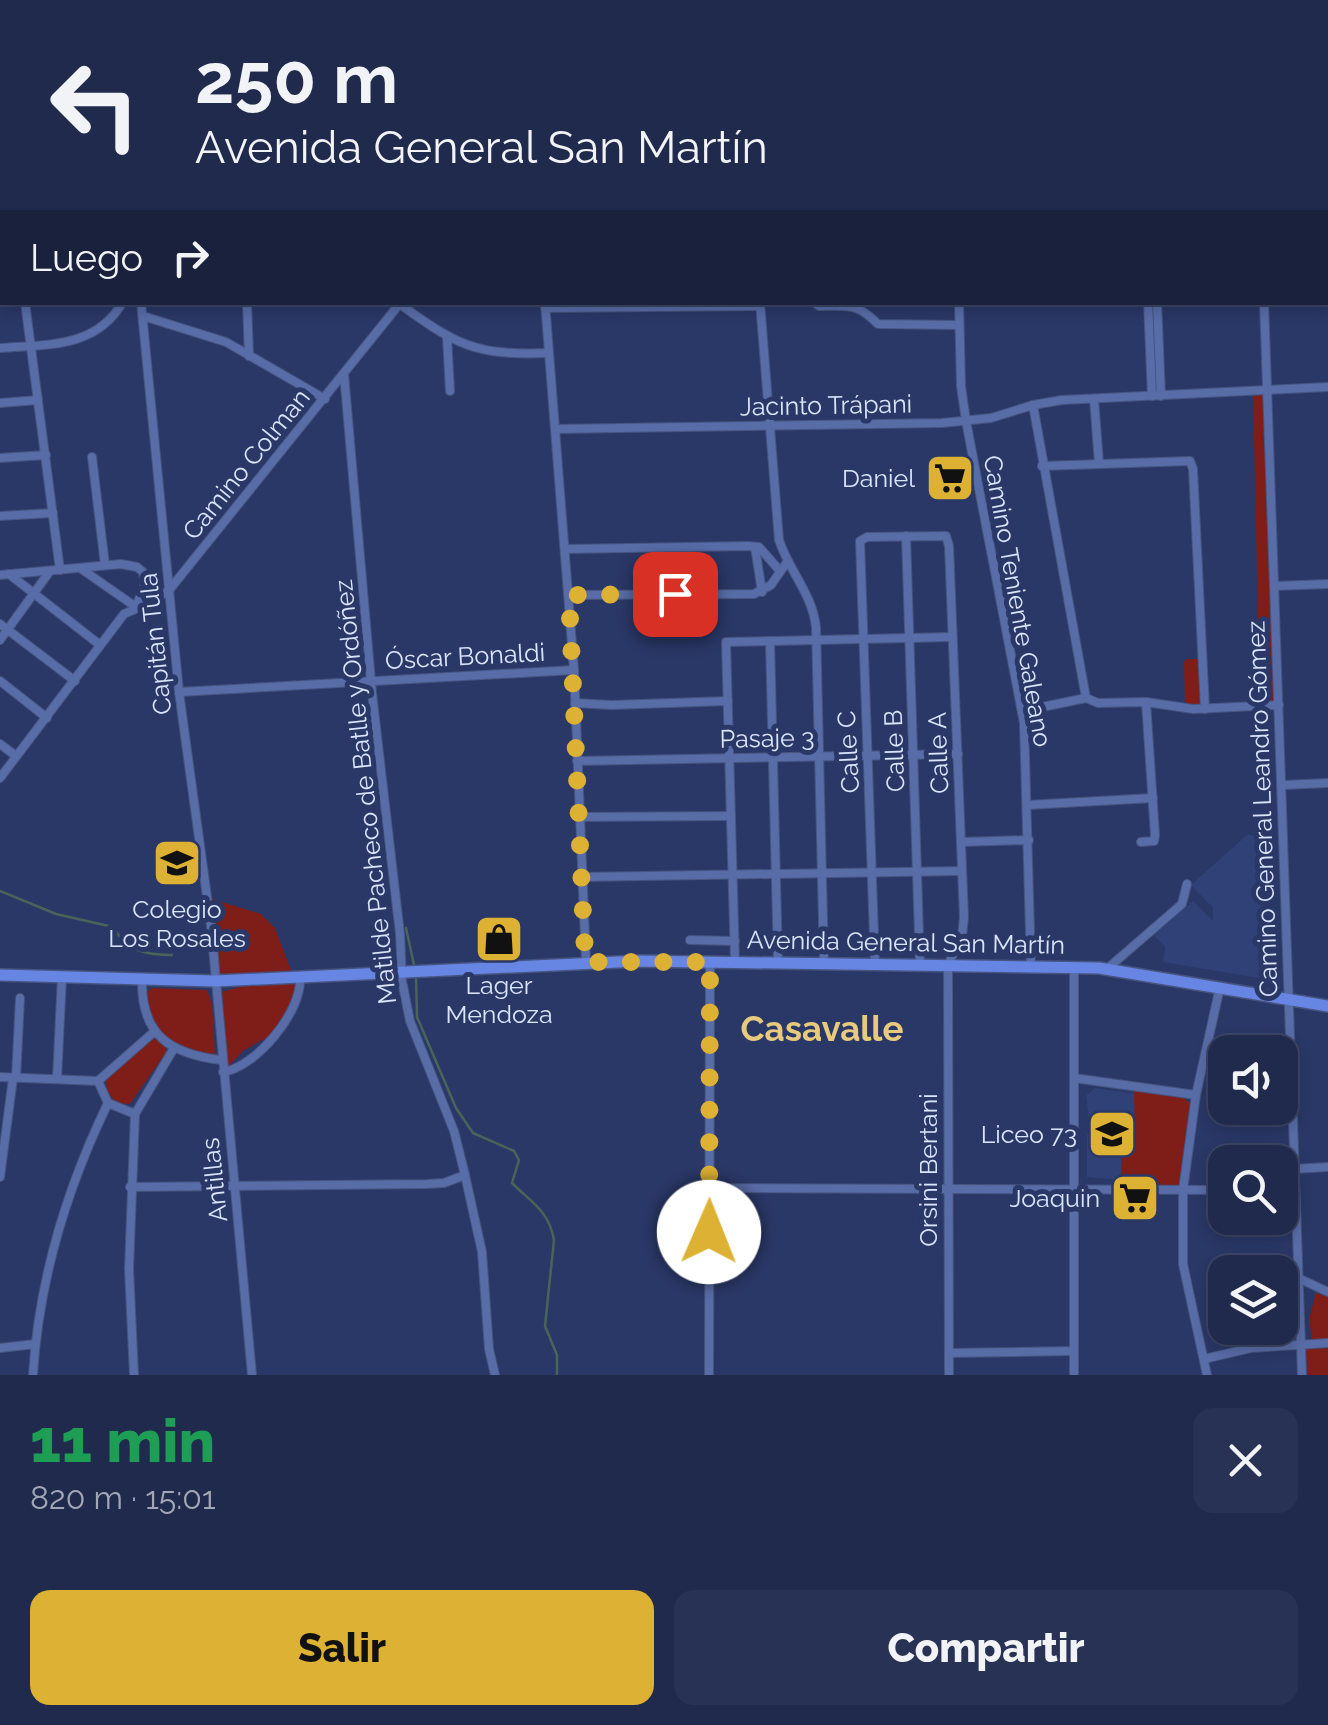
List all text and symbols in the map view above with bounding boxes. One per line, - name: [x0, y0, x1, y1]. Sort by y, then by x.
- text: 250 m: [195, 37, 398, 119]
- icon: left: [30, 40, 160, 170]
- text: Avenida General San Martín: [195, 121, 768, 174]
- icon: right: [163, 230, 218, 285]
- text: Luego: [30, 235, 143, 280]
- street label: Camino Colman: [176, 383, 316, 545]
- street label: Jacinto Trápani: [740, 388, 912, 422]
- supermarket icon: Daniel: [924, 452, 976, 504]
- street label: Camino Teniente Galeano: [978, 453, 1058, 749]
- place label: Daniel: [842, 463, 915, 493]
- pin: [633, 552, 718, 637]
- icon: arrive: [648, 567, 703, 622]
- street label: Capitán Tula: [133, 572, 177, 716]
- street label: Matilde Pacheco de Batlle y Ordóñez: [328, 578, 402, 1006]
- street label: Camino General Leandro Gómez: [1240, 620, 1284, 998]
- street label: Óscar Bonaldi: [384, 637, 546, 675]
- street label: Calle B: [878, 709, 910, 793]
- street label: Calle C: [831, 710, 865, 794]
- street label: Calle A: [922, 712, 954, 794]
- street label: Pasaje 3: [719, 722, 815, 754]
- school or university icon: Colegio Los Rosales: [151, 837, 203, 889]
- place label: Colegio Los Rosales: [108, 894, 246, 953]
- shop icon: Lager Mendoza: [473, 913, 525, 965]
- street label: Avenida General San Martín: [747, 924, 1065, 960]
- place label: Lager Mendoza: [445, 970, 553, 1029]
- district label: Casavalle: [741, 1008, 903, 1049]
- map controls: [1208, 1035, 1298, 1345]
- button: sound: [1208, 1035, 1298, 1125]
- street label: Orsini Bertani: [913, 1093, 943, 1247]
- school or university icon: Liceo 73: [1086, 1108, 1138, 1160]
- place label: Liceo 73: [981, 1119, 1077, 1149]
- street label: Antillas: [195, 1136, 233, 1224]
- button: search: [1208, 1145, 1298, 1235]
- supermarket icon: Joaquin: [1109, 1172, 1161, 1224]
- position arrow: [657, 1180, 761, 1284]
- place label: Joaquin: [1009, 1183, 1100, 1213]
- button: layers: [1208, 1255, 1298, 1345]
- text: 11 min: [30, 1406, 215, 1476]
- button: close: [1193, 1408, 1298, 1513]
- text: 820 m · 15:01: [30, 1479, 216, 1516]
- button: Salir: [30, 1590, 654, 1705]
- button: Compartir: [674, 1590, 1298, 1705]

